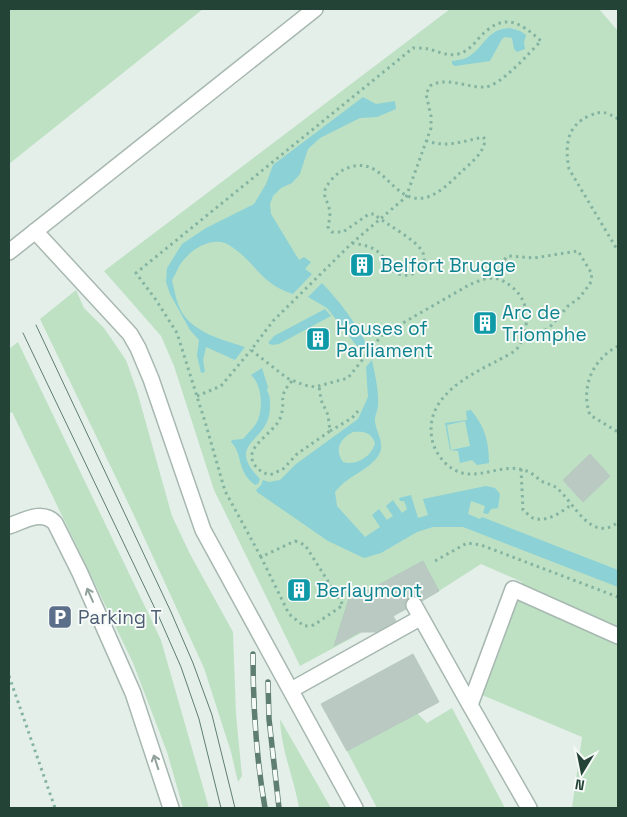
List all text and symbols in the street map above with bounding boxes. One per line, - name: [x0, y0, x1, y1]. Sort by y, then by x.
- building icon: Belfort Brugge: [349, 252, 375, 278]
- place label: Belfort Brugge: [380, 253, 516, 278]
- place label: Arc de Triomphe: [502, 300, 587, 347]
- building icon: Arc de Triomphe: [472, 310, 498, 336]
- place label: Houses of Parliament: [336, 316, 433, 363]
- building icon: Houses of Parliament: [305, 326, 331, 352]
- building icon: Berlaymont: [286, 577, 312, 603]
- place label: Berlaymont: [316, 578, 422, 603]
- one-way arrow: [85, 588, 94, 603]
- parking icon: Parking T: [47, 604, 73, 630]
- place label: Parking T: [78, 605, 162, 630]
- north arrow: [557, 747, 607, 797]
- one-way arrow: [150, 754, 160, 770]
- text: N: [574, 775, 586, 794]

